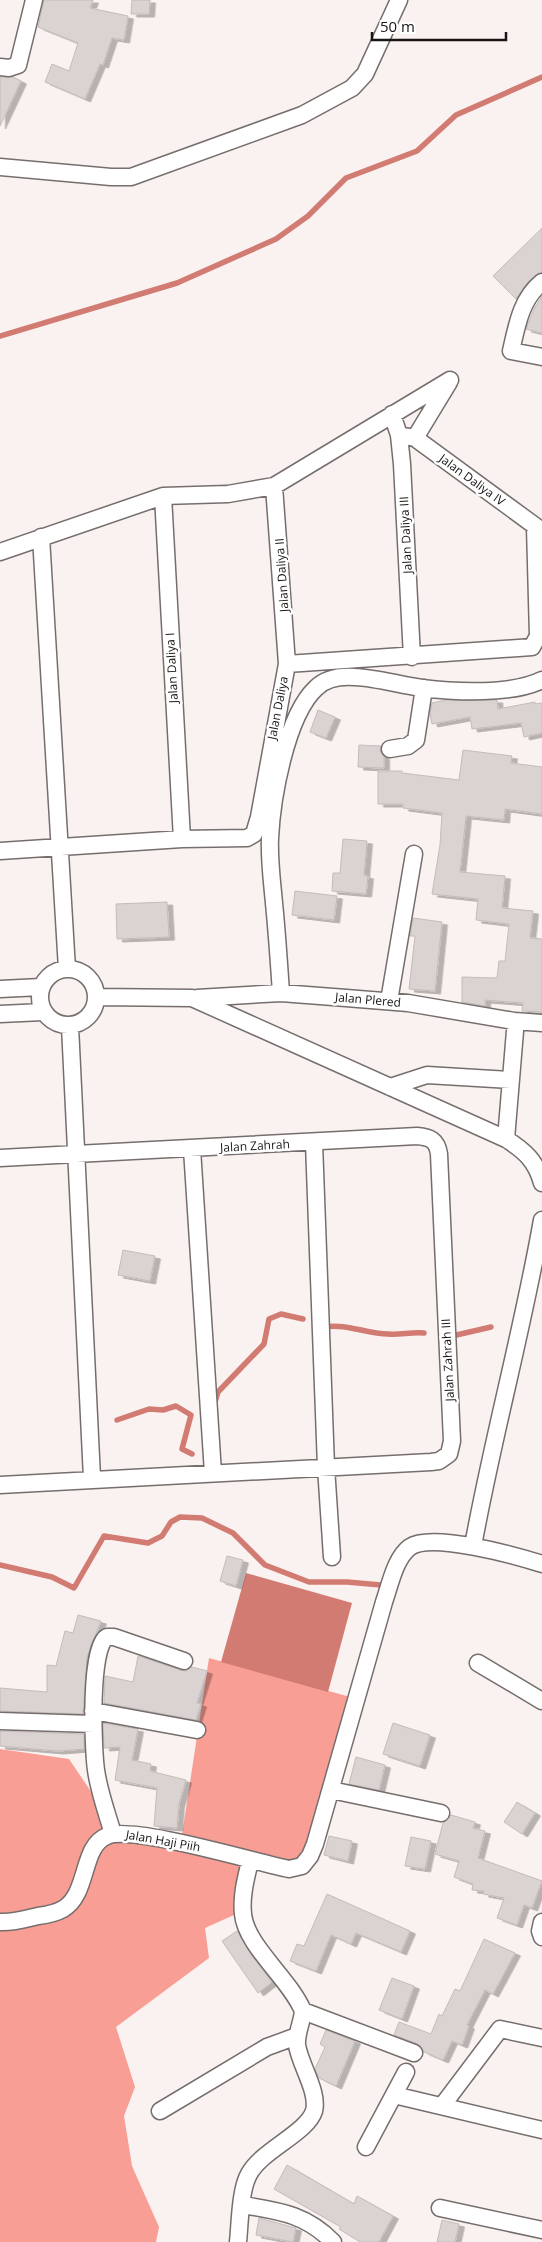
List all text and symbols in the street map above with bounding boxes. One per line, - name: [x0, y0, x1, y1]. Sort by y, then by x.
- scale bar: [372, 10, 506, 42]
- text: 50 m: [380, 16, 415, 36]
- street label: Jalan Daliya IV: [435, 449, 509, 510]
- street label: Jalan Daliya III: [395, 496, 416, 575]
- street label: Jalan Daliya II: [270, 538, 293, 614]
- street label: Jalan Daliya I: [161, 632, 182, 705]
- street label: Jalan Daliya: [263, 675, 292, 742]
- street label: Jalan Plered: [333, 988, 402, 1011]
- street label: Jalan Zahrah: [219, 1135, 290, 1156]
- street label: Jalan Zahrah III: [437, 1318, 458, 1403]
- street label: Jalan Haji Piih: [123, 1825, 202, 1855]

